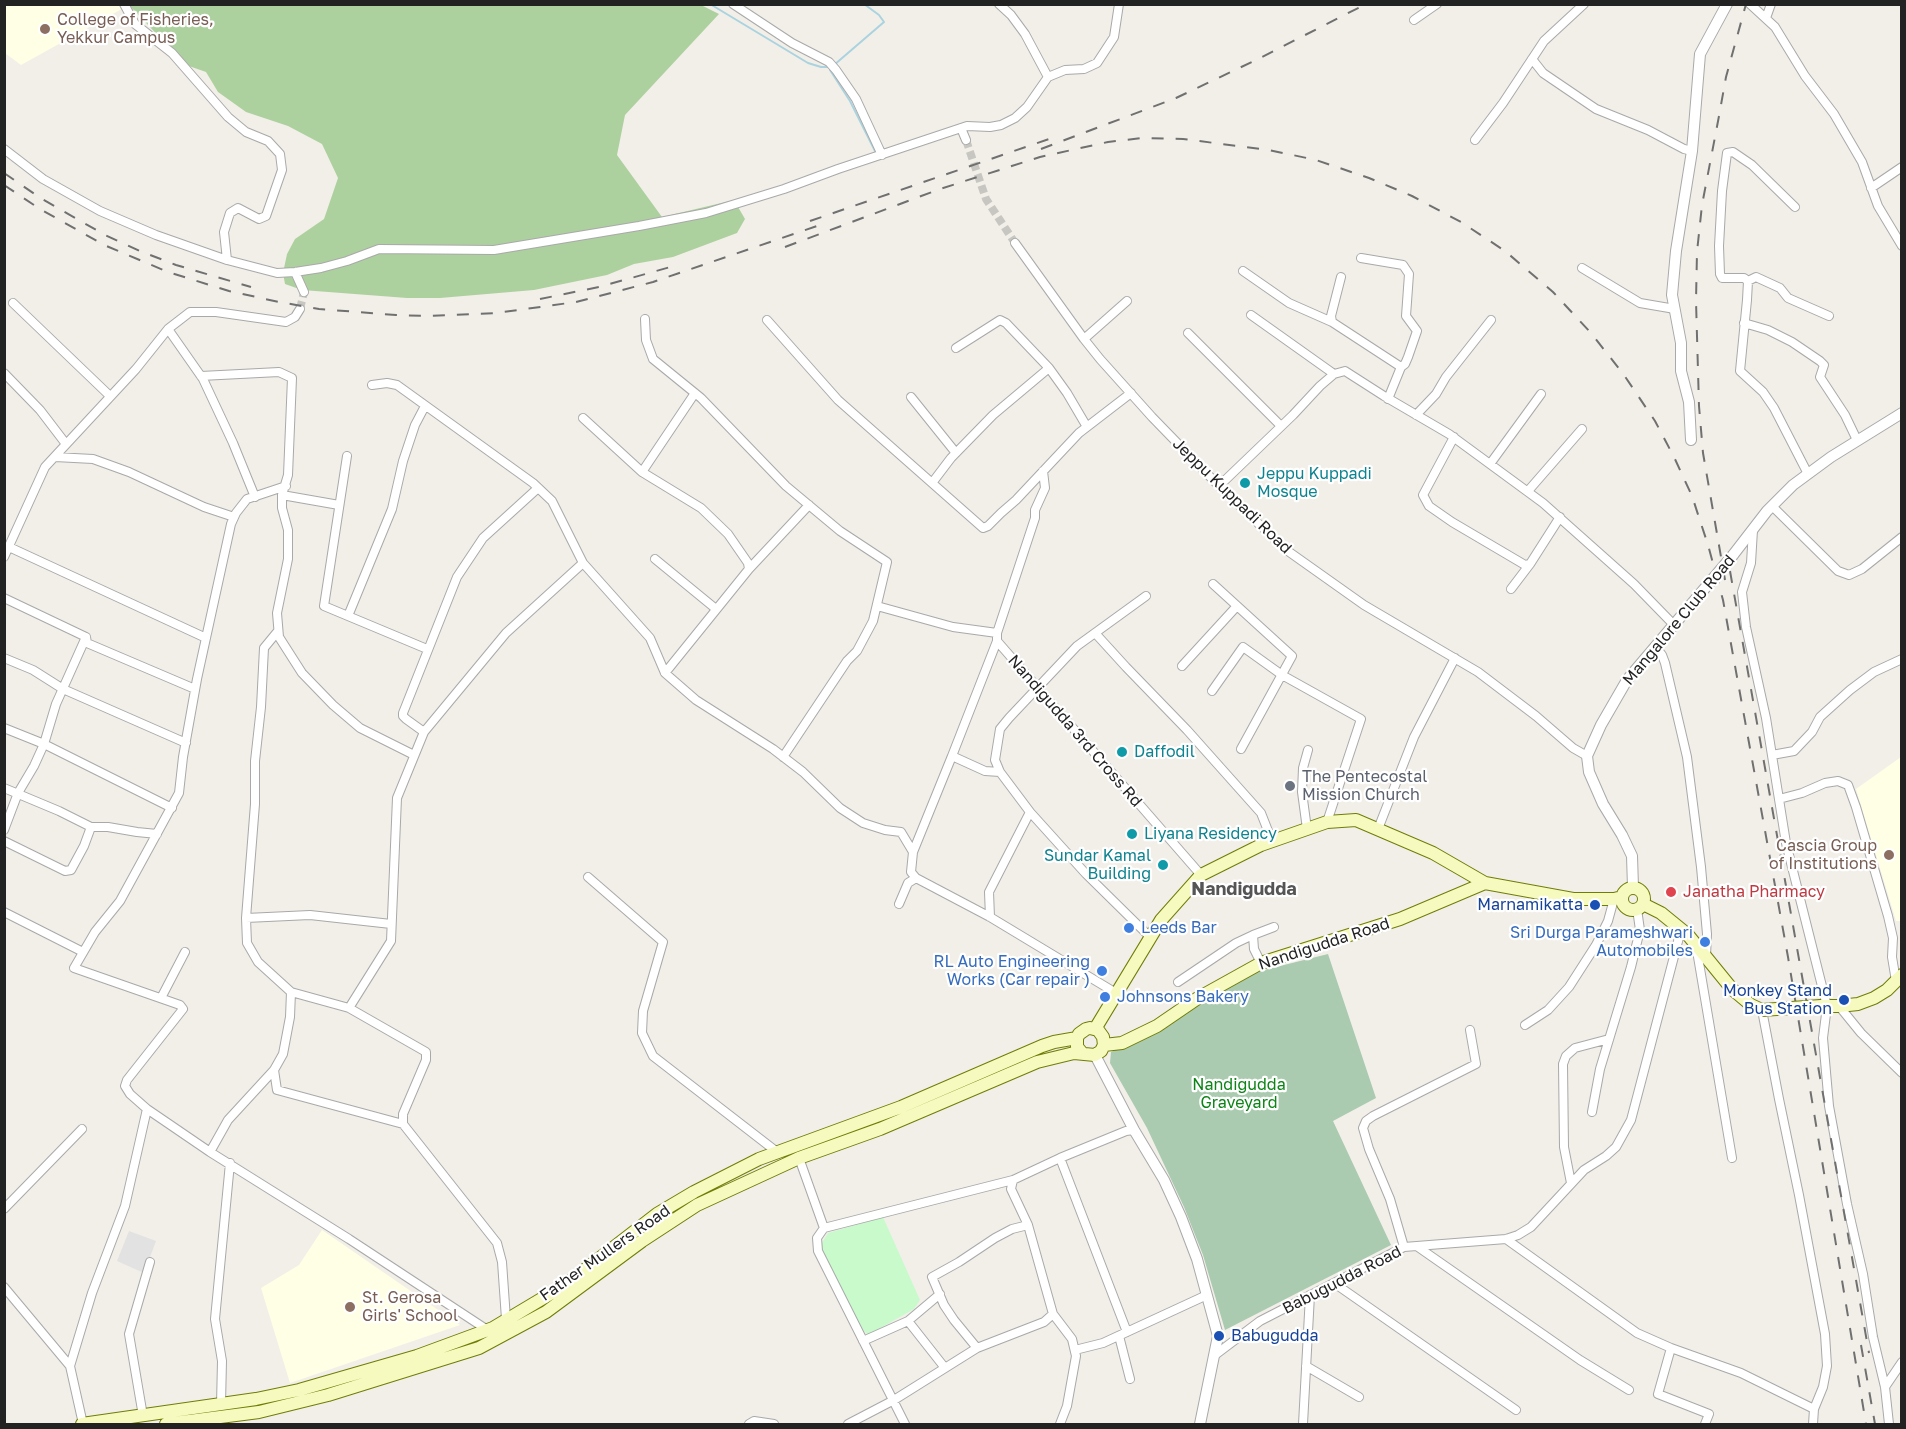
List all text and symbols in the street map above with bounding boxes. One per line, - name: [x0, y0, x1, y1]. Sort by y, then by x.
- place label: College of Fisheries, Yekkur Campus: [57, 10, 214, 48]
- marker: College of Fisheries, Yekkur Campus: [38, 22, 52, 36]
- street label: Jeppu Kuppadi Road: [1169, 434, 1295, 558]
- place label: Jeppu Kuppadi Mosque: [1257, 464, 1372, 502]
- marker: Jeppu Kuppadi Mosque: [1238, 476, 1252, 490]
- street label: Mangalore Club Road: [1619, 551, 1739, 689]
- street label: Nandigudda 3rd Cross Rd: [1004, 651, 1146, 811]
- place label: Daffodil: [1134, 742, 1195, 762]
- marker: Daffodil: [1115, 745, 1129, 759]
- place label: The Pentecostal Mission Church: [1302, 767, 1427, 805]
- marker: The Pentecostal Mission Church: [1283, 779, 1297, 793]
- place label: Liyana Residency: [1144, 824, 1277, 844]
- marker: Liyana Residency: [1125, 827, 1139, 841]
- place label: Cascia Group of Institutions: [1769, 836, 1877, 874]
- place label: Sundar Kamal Building: [1044, 846, 1151, 884]
- marker: Cascia Group of Institutions: [1882, 848, 1896, 862]
- marker: Sundar Kamal Building: [1156, 858, 1170, 872]
- district label: Nandigudda: [1191, 878, 1297, 900]
- place label: Janatha Pharmacy: [1683, 882, 1825, 902]
- marker: Janatha Pharmacy: [1664, 885, 1678, 899]
- place label: Marnamikatta: [1477, 895, 1583, 915]
- marker: Marnamikatta: [1588, 898, 1602, 912]
- street label: Nandigudda Road: [1256, 914, 1392, 974]
- place label: Leeds Bar: [1141, 918, 1217, 938]
- marker: Leeds Bar: [1122, 921, 1136, 935]
- place label: Sri Durga Parameshwari Automobiles: [1510, 923, 1693, 961]
- marker: Sri Durga Parameshwari Automobiles: [1698, 935, 1712, 949]
- place label: RL Auto Engineering Works (Car repair ): [934, 952, 1090, 990]
- marker: RL Auto Engineering Works (Car repair ): [1095, 964, 1109, 978]
- place label: Monkey Stand Bus Station: [1723, 981, 1832, 1019]
- place label: Johnsons Bakery: [1117, 987, 1249, 1007]
- marker: Johnsons Bakery: [1098, 990, 1112, 1004]
- marker: Monkey Stand Bus Station: [1837, 993, 1851, 1007]
- park label: Nandigudda Graveyard: [1192, 1075, 1286, 1113]
- street label: Father Mullers Road: [536, 1201, 674, 1305]
- street label: Babugudda Road: [1279, 1242, 1405, 1318]
- place label: St. Gerosa Girls' School: [362, 1288, 458, 1326]
- marker: St. Gerosa Girls' School: [343, 1300, 357, 1314]
- place label: Babugudda: [1231, 1326, 1319, 1346]
- marker: Babugudda: [1212, 1329, 1226, 1343]

